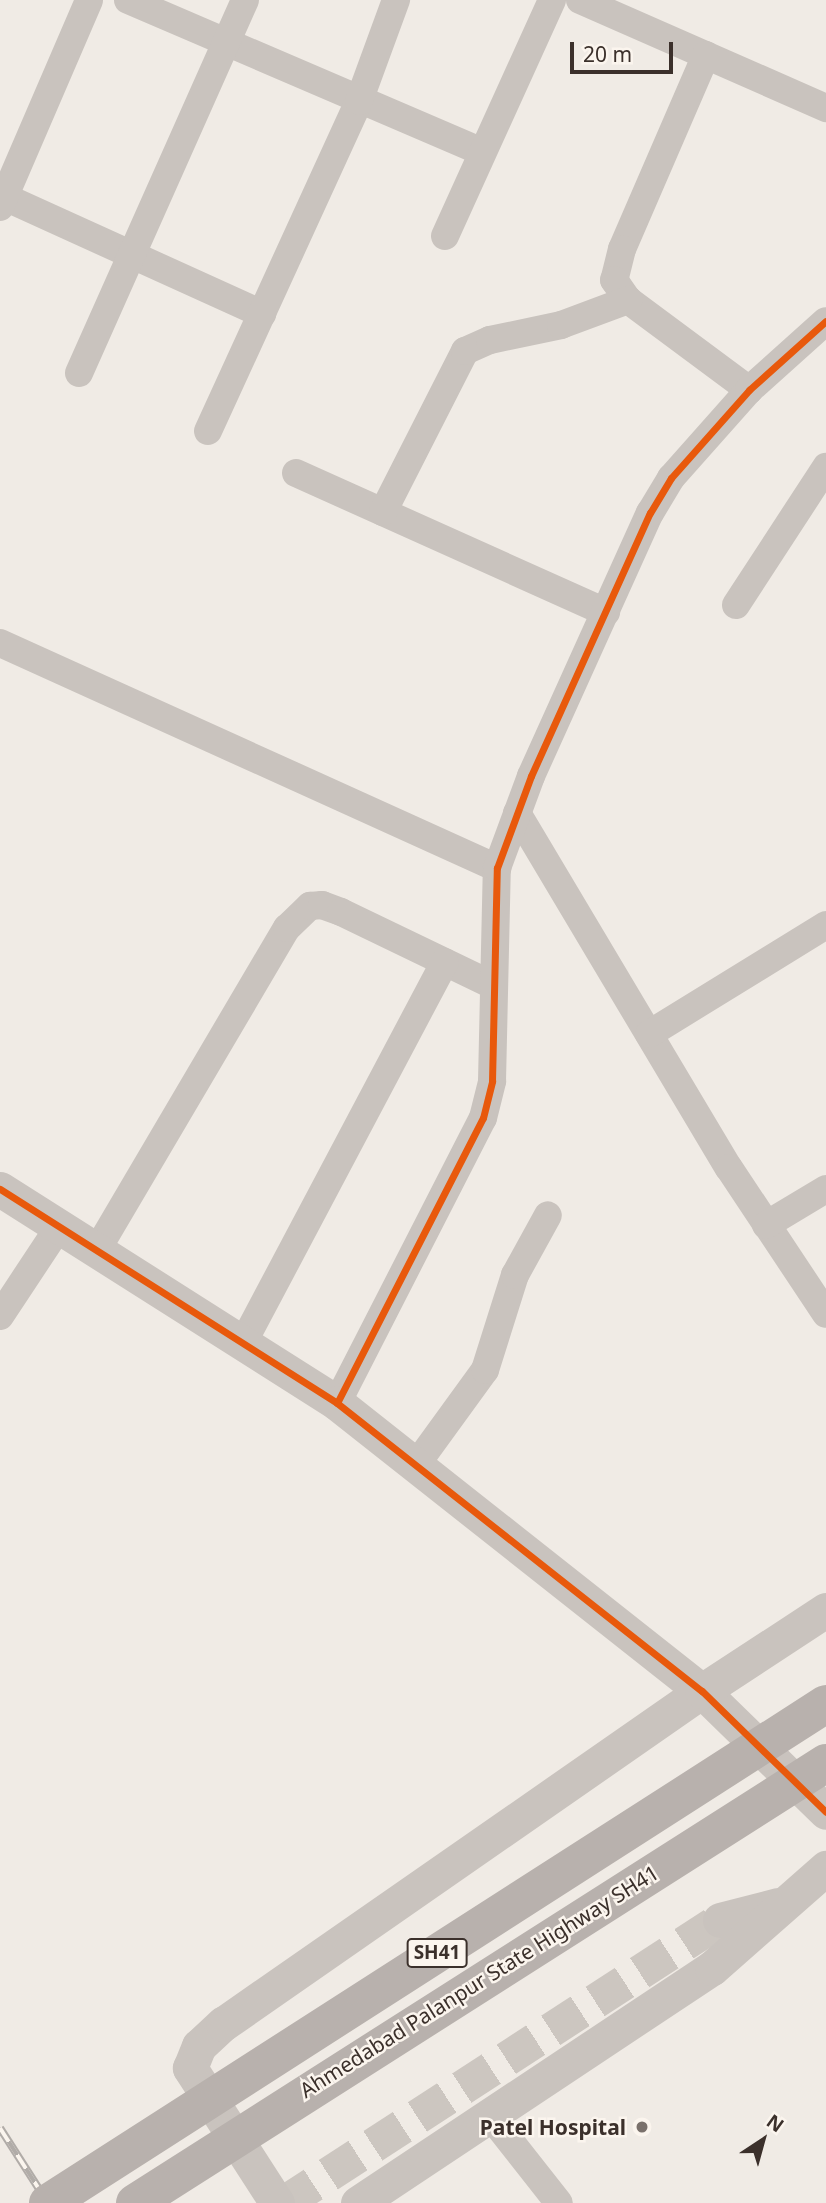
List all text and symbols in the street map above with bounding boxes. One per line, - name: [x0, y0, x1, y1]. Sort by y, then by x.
- scale bar: [574, 28, 677, 72]
- text: 20 m: [583, 40, 632, 68]
- street label: Ahmedabad Palanpur State Highway SH41: [295, 1859, 663, 2103]
- road number: SH41: [406, 1938, 468, 1968]
- north arrow: [728, 2105, 798, 2175]
- text: N: [761, 2108, 789, 2138]
- place label: Patel Hospital: [480, 2114, 626, 2140]
- marker: Patel Hospital: [632, 2117, 652, 2137]

